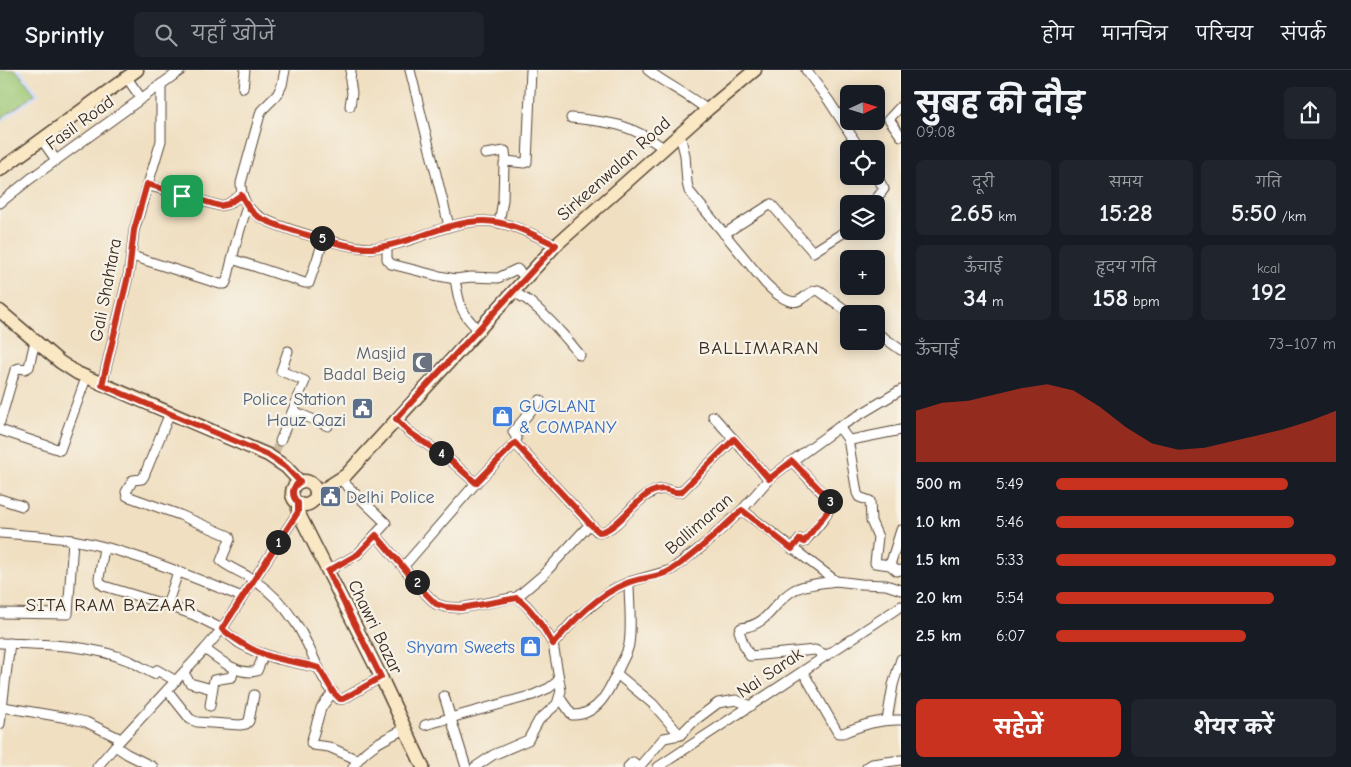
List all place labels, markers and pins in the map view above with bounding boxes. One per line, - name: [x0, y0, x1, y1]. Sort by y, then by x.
- pin: [161, 175, 203, 217]
- pin: 5: [310, 226, 334, 250]
- place label: Masjid Badal Beig: [323, 343, 406, 385]
- mosque icon: Masjid Badal Beig: [410, 351, 434, 375]
- place label: Police Station Hauz Qazi: [243, 389, 346, 431]
- place label: GUGLANI & COMPANY: [519, 396, 617, 438]
- public building icon: Police Station Hauz Qazi: [350, 397, 374, 421]
- shop icon: GUGLANI & COMPANY: [491, 404, 515, 428]
- pin: 4: [428, 440, 454, 466]
- public building icon: Delhi Police: [318, 485, 342, 509]
- place label: Delhi Police: [346, 487, 435, 508]
- pin: 3: [818, 488, 842, 514]
- pin: 1: [266, 530, 290, 554]
- pin: 2: [404, 570, 430, 594]
- shop icon: Shyam Sweets: [519, 635, 543, 659]
- place label: Shyam Sweets: [406, 637, 515, 658]

